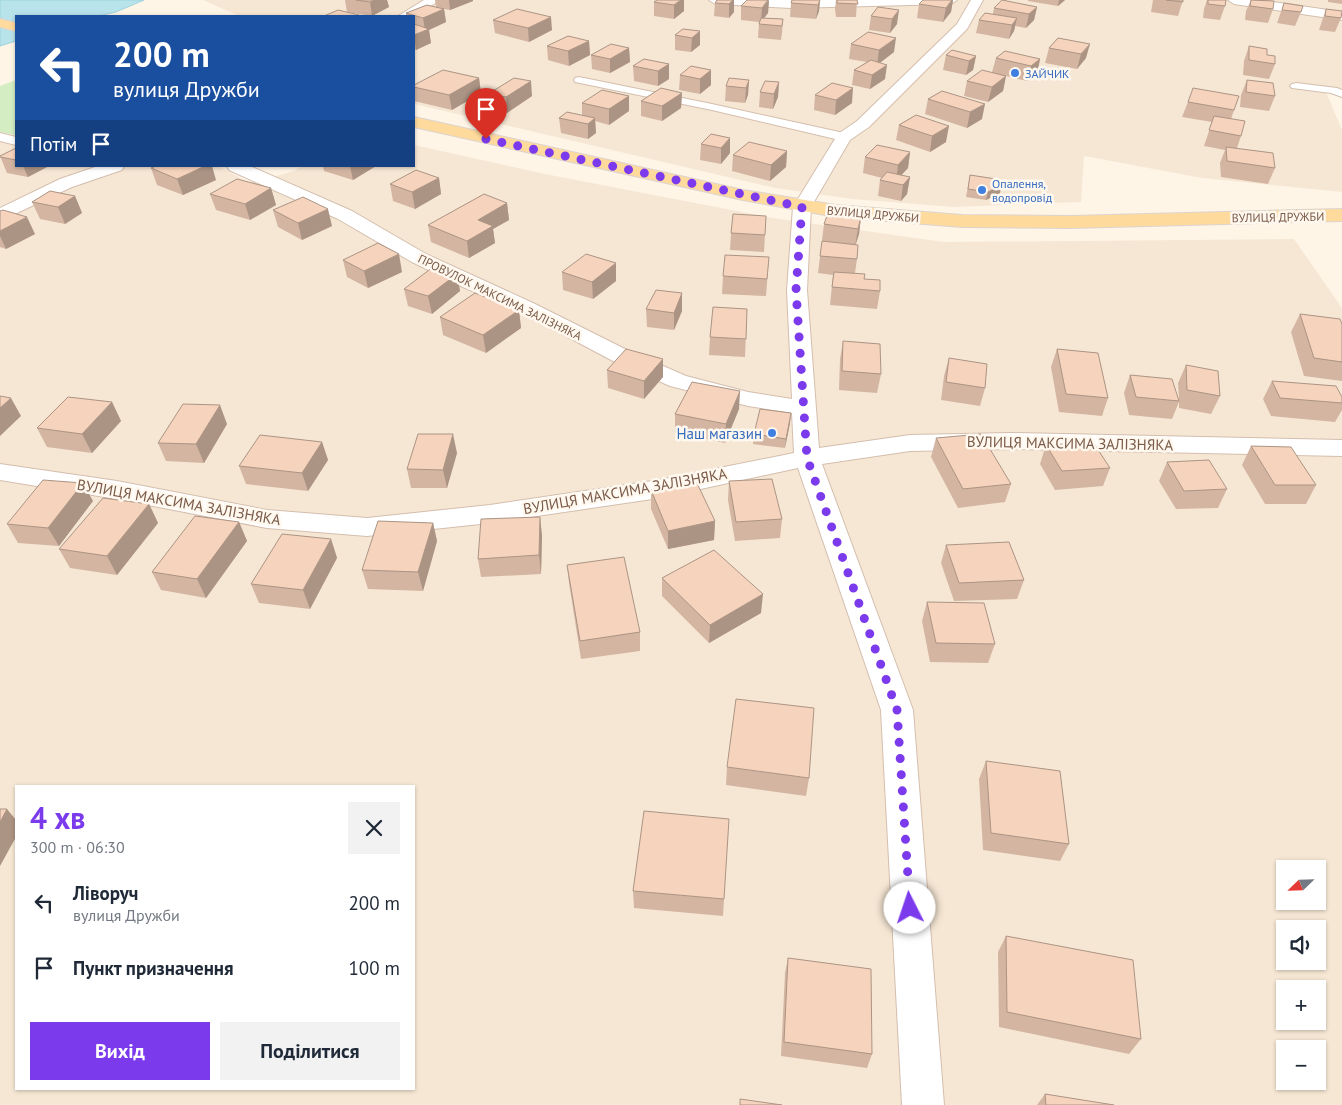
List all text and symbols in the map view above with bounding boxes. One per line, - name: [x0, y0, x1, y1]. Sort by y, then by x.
- text: 200 m: [113, 31, 210, 77]
- icon: left: [30, 35, 95, 100]
- place label: ЗАЙЧИК: [1025, 66, 1069, 81]
- marker: ЗАЙЧИК: [1009, 67, 1021, 79]
- text: вулиця Дружби: [113, 75, 260, 103]
- pin: [465, 88, 507, 139]
- icon: arrive: [472, 95, 500, 123]
- icon: arrive: [87, 130, 115, 158]
- text: Потім: [30, 132, 77, 156]
- place label: Опалення, водопровід: [992, 176, 1053, 205]
- marker: Опалення, водопровід: [976, 184, 988, 196]
- street label: ВУЛИЦЯ ДРУЖБИ: [826, 202, 920, 226]
- street label: ВУЛИЦЯ ДРУЖБИ: [1232, 209, 1324, 225]
- street label: ПРОВУЛОК МАКСИМА ЗАЛІЗНЯКА: [416, 251, 584, 343]
- place label: Наш магазин: [676, 424, 762, 443]
- marker: Наш магазин: [766, 427, 778, 439]
- street label: ВУЛИЦЯ МАКСИМА ЗАЛІЗНЯКА: [967, 432, 1174, 454]
- street label: ВУЛИЦЯ МАКСИМА ЗАЛІЗНЯКА: [522, 464, 729, 518]
- street label: ВУЛИЦЯ МАКСИМА ЗАЛІЗНЯКА: [76, 475, 283, 529]
- text: 4 хв: [30, 798, 86, 837]
- button: close: [348, 802, 400, 854]
- text: 300 m · 06:30: [30, 837, 125, 857]
- north arrow: [1276, 860, 1326, 910]
- map controls: [1276, 860, 1326, 1090]
- text: Ліворуч: [73, 881, 138, 905]
- position arrow: [883, 881, 935, 933]
- icon: left: [30, 889, 58, 917]
- text: 200 m: [348, 891, 400, 915]
- text: вулиця Дружби: [73, 905, 180, 925]
- button: sound: [1276, 920, 1326, 970]
- icon: arrive: [30, 954, 58, 982]
- text: Пункт призначення: [73, 956, 234, 980]
- text: 100 m: [348, 956, 400, 980]
- button: +: [1276, 980, 1326, 1030]
- button: Вихід: [30, 1022, 210, 1080]
- button: Поділитися: [220, 1022, 400, 1080]
- button: −: [1276, 1040, 1326, 1090]

